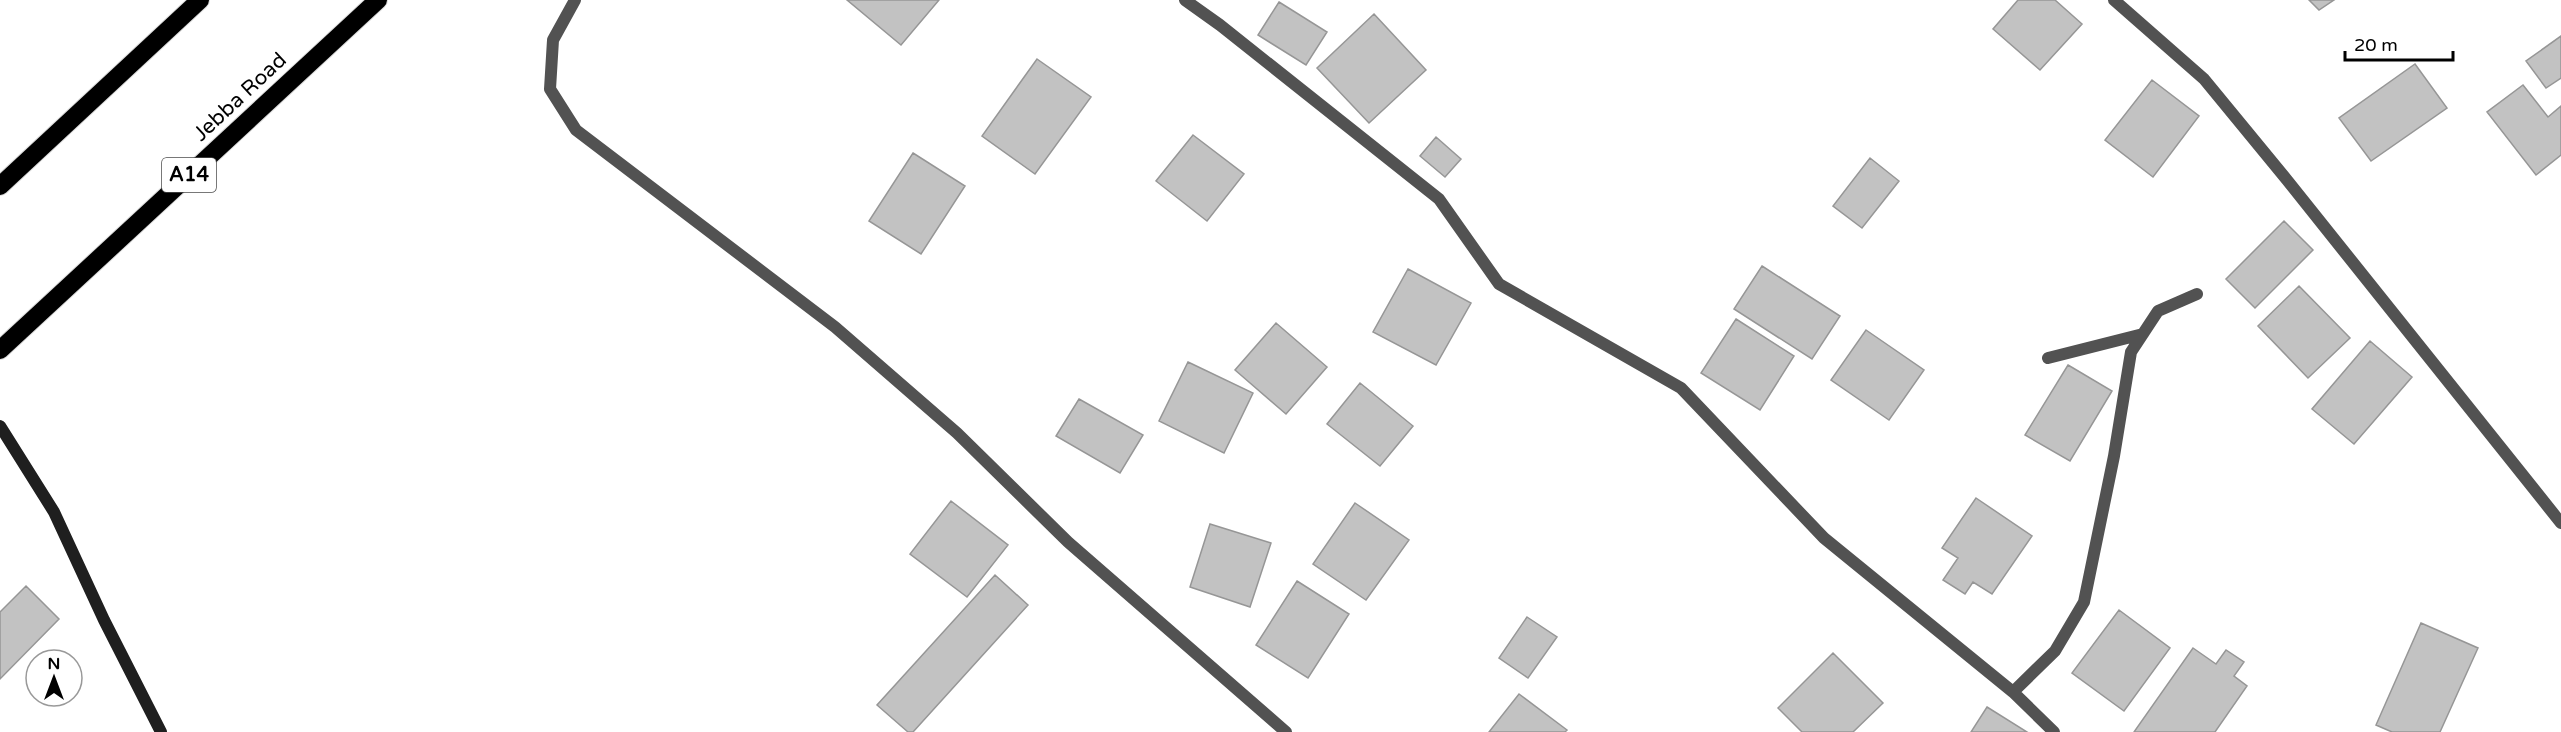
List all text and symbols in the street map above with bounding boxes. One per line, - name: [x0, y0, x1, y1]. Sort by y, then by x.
- scale bar: [2345, 24, 2453, 62]
- text: 20 m: [2354, 34, 2398, 56]
- street label: Jebba Road: [188, 48, 292, 146]
- road number: A14: [162, 158, 216, 192]
- north arrow: [24, 648, 84, 708]
- text: N: [48, 654, 60, 674]

